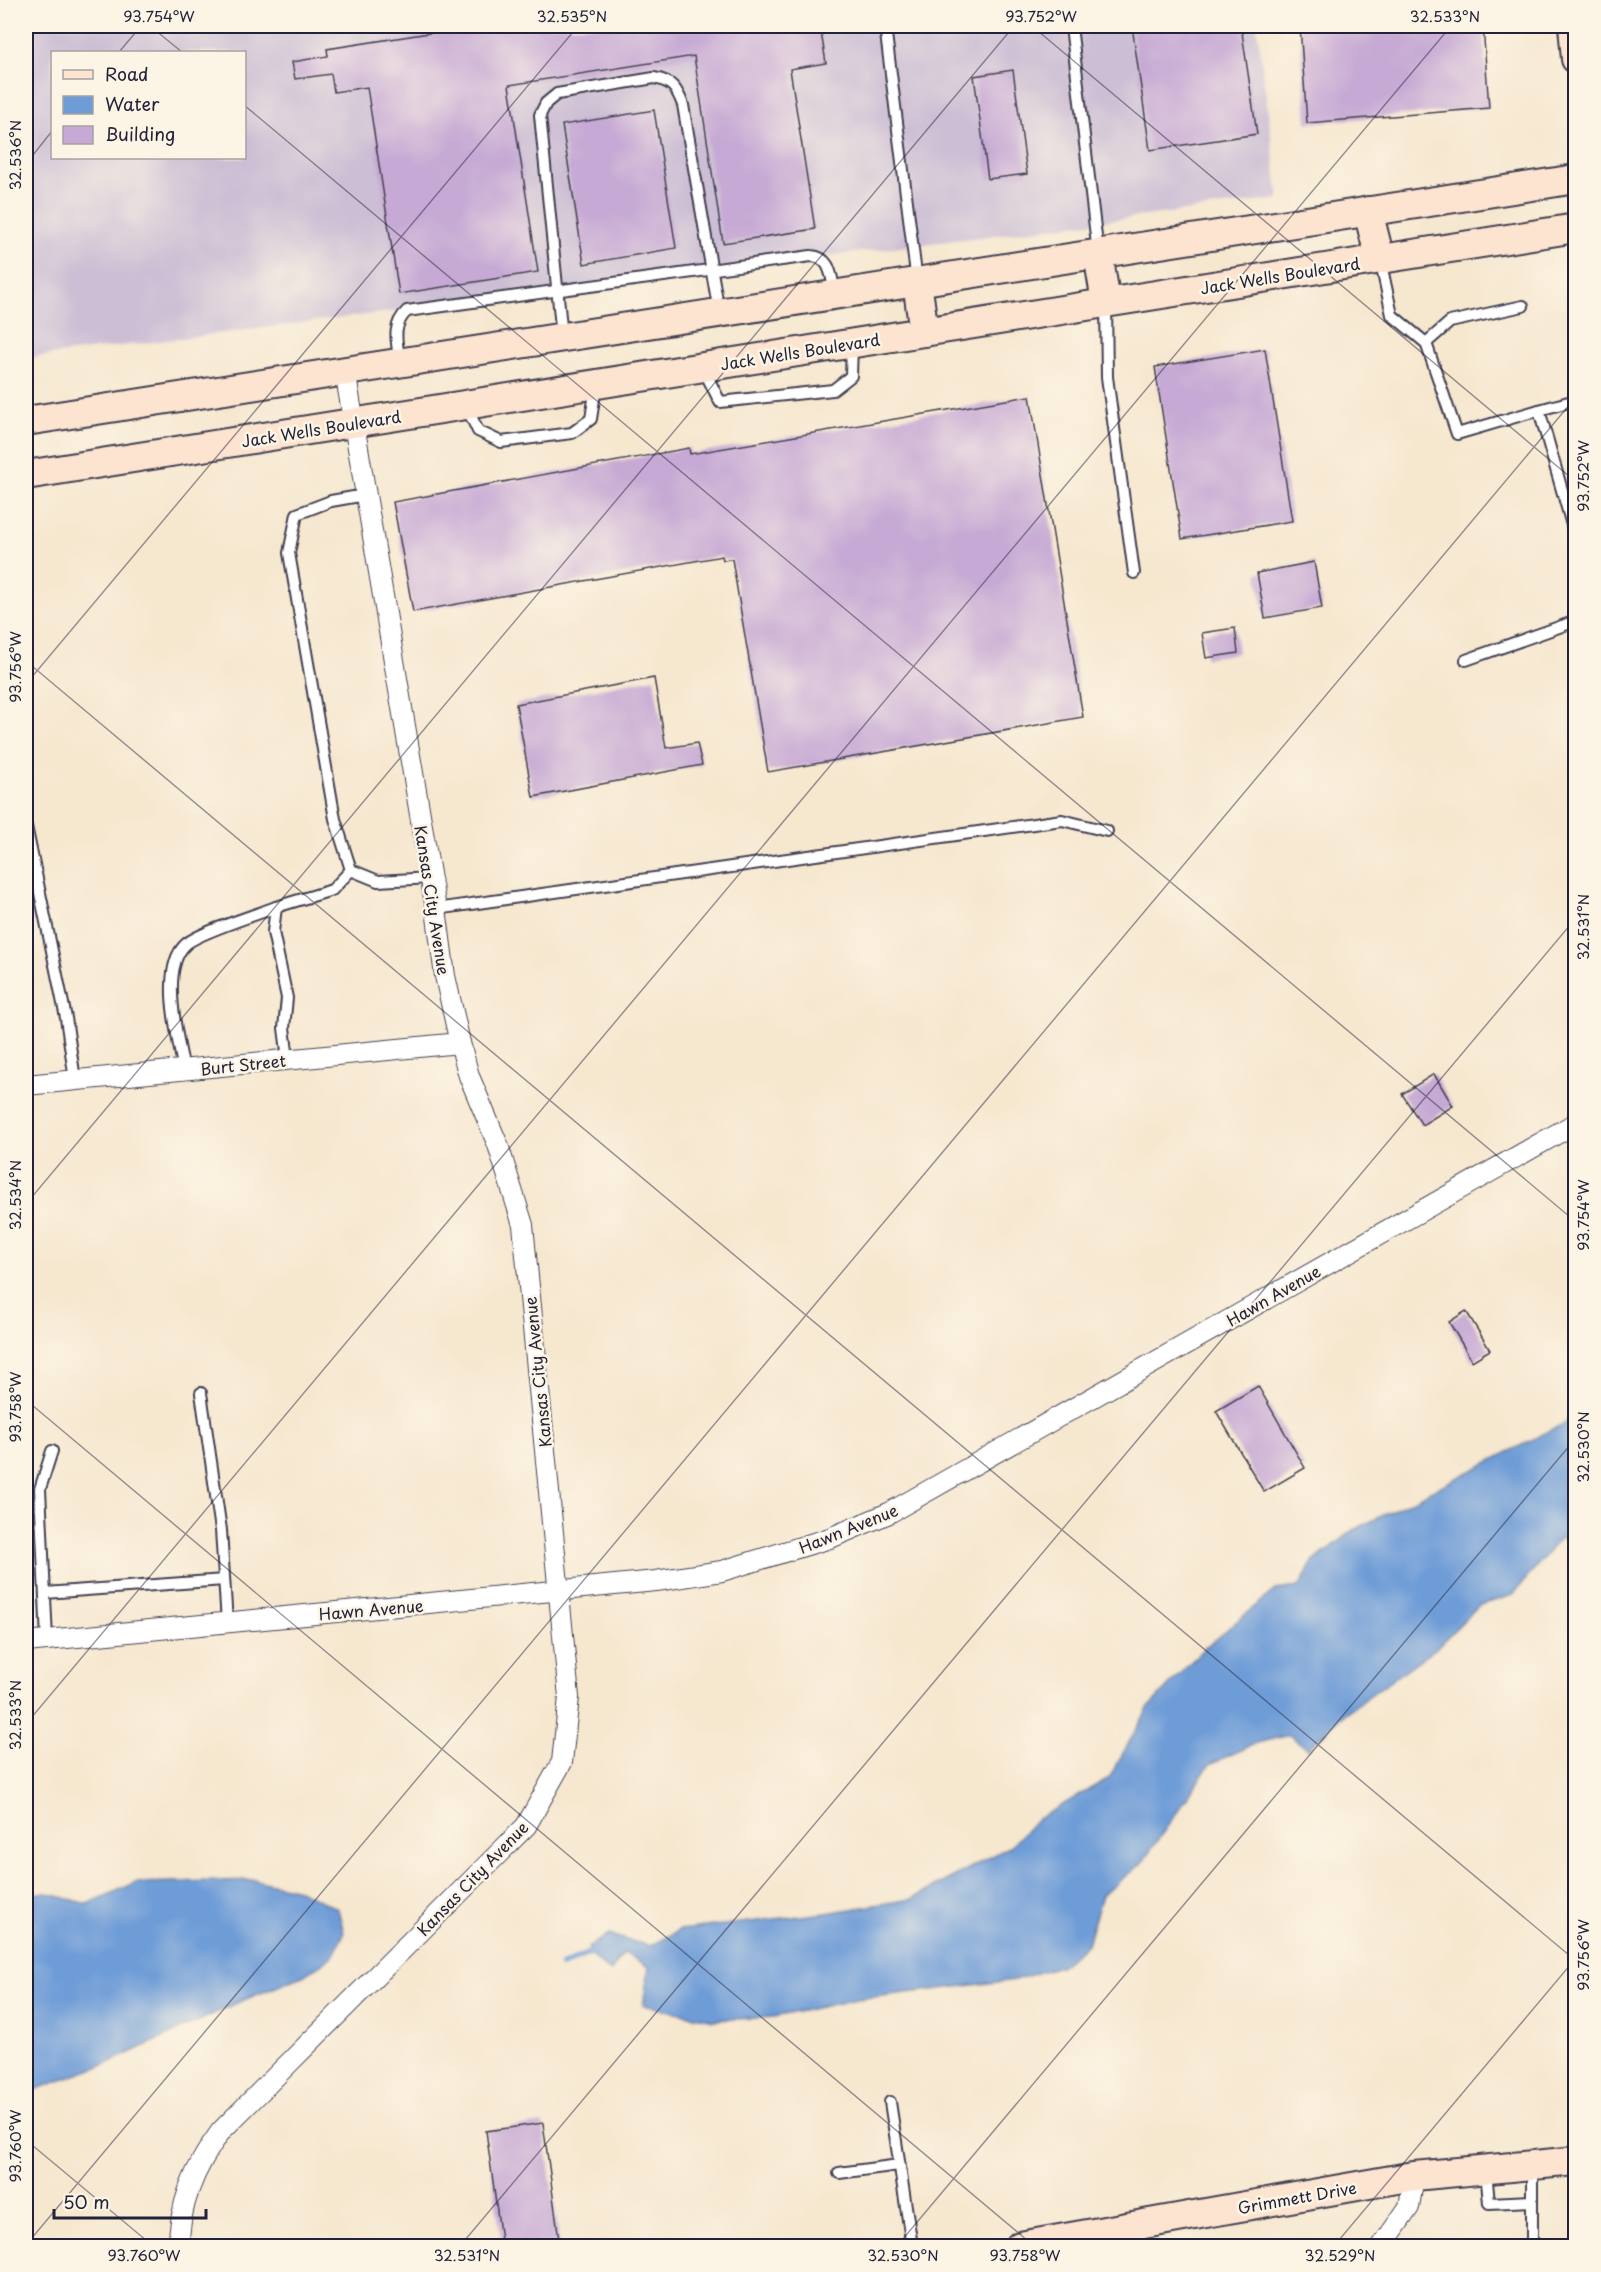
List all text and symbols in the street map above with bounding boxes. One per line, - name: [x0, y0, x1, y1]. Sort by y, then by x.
- text: 93.754°W: [123, 4, 195, 27]
- text: 32.535°N: [537, 4, 607, 27]
- text: 93.752°W: [1005, 4, 1077, 27]
- text: 32.533°N: [1410, 4, 1480, 27]
- legend: [51, 51, 246, 159]
- text: Road: [105, 60, 149, 87]
- text: Water: [105, 90, 160, 117]
- text: 32.536°N: [3, 120, 26, 190]
- text: Building: [105, 120, 175, 147]
- street label: Jack Wells Boulevard: [1198, 250, 1362, 299]
- street label: Jack Wells Boulevard: [718, 326, 882, 375]
- street label: Jack Wells Boulevard: [239, 403, 403, 452]
- text: 93.752°W: [1571, 440, 1594, 512]
- text: 93.756°W: [3, 631, 26, 703]
- street label: Kansas City Avenue: [409, 823, 457, 977]
- text: 32.531°N: [1571, 894, 1594, 960]
- street label: Burt Street: [199, 1048, 288, 1080]
- text: 32.534°N: [3, 1160, 26, 1230]
- text: 93.754°W: [1571, 1179, 1594, 1251]
- street label: Hawn Avenue: [1221, 1258, 1325, 1332]
- street label: Kansas City Avenue: [517, 1295, 557, 1448]
- text: 93.758°W: [3, 1371, 26, 1443]
- text: 32.530°N: [1571, 1411, 1594, 1483]
- street label: Hawn Avenue: [795, 1497, 901, 1559]
- street label: Hawn Avenue: [318, 1592, 425, 1626]
- text: 32.533°N: [3, 1680, 26, 1750]
- street label: Kansas City Avenue: [411, 1815, 533, 1941]
- text: 93.756°W: [1571, 1919, 1594, 1991]
- text: 93.760°W: [3, 2109, 26, 2182]
- street label: Grimmett Drive: [1236, 2175, 1358, 2219]
- scale bar: [54, 2182, 206, 2220]
- text: 50 m: [63, 2188, 110, 2215]
- text: 93.760°W: [108, 2243, 181, 2266]
- text: 32.531°N: [434, 2243, 500, 2266]
- text: 32.530°N: [867, 2243, 939, 2266]
- text: 93.758°W: [989, 2243, 1061, 2266]
- text: 32.529°N: [1305, 2243, 1375, 2266]

